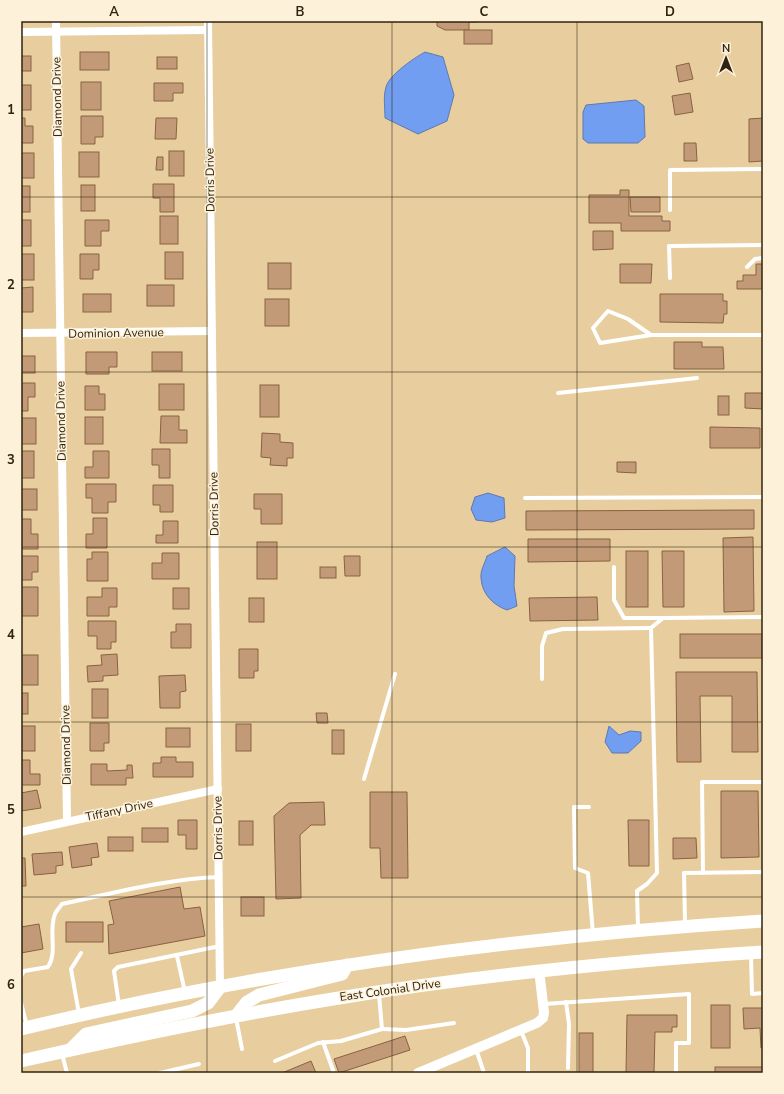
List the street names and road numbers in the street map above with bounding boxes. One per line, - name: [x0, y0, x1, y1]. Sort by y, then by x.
- street label: Diamond Drive: [48, 57, 66, 137]
- street label: Dorris Drive: [201, 148, 219, 212]
- street label: Dominion Avenue: [68, 324, 164, 342]
- street label: Diamond Drive: [52, 381, 70, 461]
- street label: Dorris Drive: [205, 472, 223, 536]
- street label: Diamond Drive: [57, 705, 75, 785]
- street label: Tiffany Drive: [84, 795, 154, 825]
- street label: Dorris Drive: [209, 796, 227, 860]
- street label: East Colonial Drive: [338, 975, 442, 1005]

